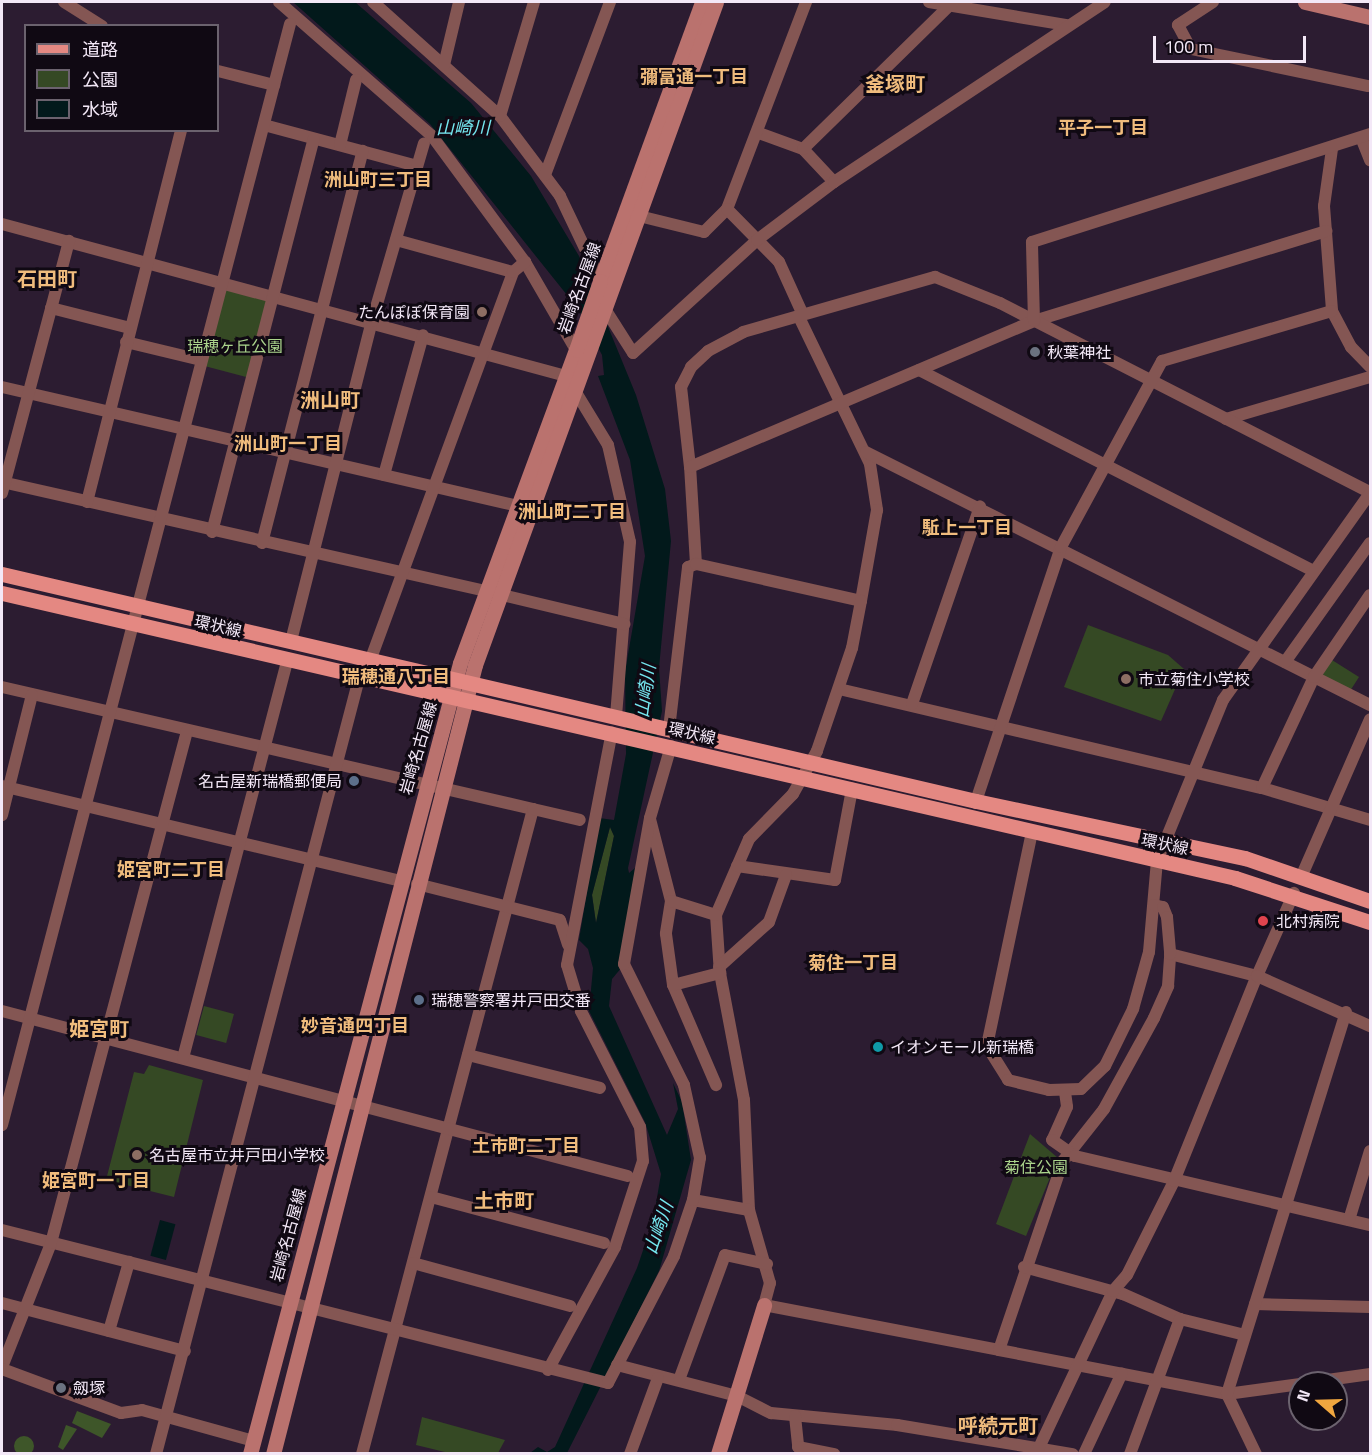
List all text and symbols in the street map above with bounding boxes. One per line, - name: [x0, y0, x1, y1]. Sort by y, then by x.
- legend: [24, 24, 219, 132]
- scale bar: [1156, 24, 1309, 62]
- text: 100 m: [1164, 33, 1213, 60]
- text: 道路: [82, 36, 118, 63]
- text: 公園: [82, 66, 118, 93]
- district label: 彌富通一丁目: [640, 66, 748, 88]
- district label: 釜塚町: [865, 71, 925, 95]
- text: 水域: [82, 96, 118, 123]
- water label: 山崎川: [436, 117, 490, 139]
- district label: 平子一丁目: [1058, 117, 1148, 139]
- district label: 洲山町三丁目: [324, 169, 432, 191]
- street label: 岩崎名古屋線: [554, 240, 604, 336]
- district label: 石田町: [17, 266, 77, 290]
- place label: たんぽぽ保育園: [358, 302, 470, 322]
- marker: たんぽぽ保育園: [475, 305, 489, 319]
- park label: 瑞穂ヶ丘公園: [187, 336, 283, 356]
- place label: 秋葉神社: [1047, 342, 1111, 362]
- marker: 秋葉神社: [1028, 345, 1042, 359]
- district label: 洲山町: [300, 387, 360, 411]
- district label: 洲山町一丁目: [234, 433, 342, 455]
- district label: 洲山町二丁目: [518, 501, 626, 523]
- district label: 駈上一丁目: [922, 517, 1012, 539]
- street label: 環状線: [192, 611, 244, 641]
- water label: 山崎川: [632, 663, 660, 719]
- district label: 瑞穂通八丁目: [342, 666, 450, 688]
- place label: 市立菊住小学校: [1138, 669, 1250, 689]
- marker: 市立菊住小学校: [1119, 672, 1133, 686]
- street label: 岩崎名古屋線: [396, 699, 440, 797]
- street label: 環状線: [666, 718, 718, 748]
- place label: 名古屋新瑞橋郵便局: [198, 771, 342, 791]
- marker: 名古屋新瑞橋郵便局: [347, 774, 361, 788]
- street label: 環状線: [1140, 830, 1190, 858]
- district label: 姫宮町二丁目: [117, 859, 225, 881]
- place label: 北村病院: [1276, 911, 1340, 931]
- marker: 北村病院: [1254, 912, 1272, 930]
- district label: 菊住一丁目: [808, 952, 898, 974]
- place label: 瑞穂警察署井戸田交番: [431, 990, 591, 1010]
- marker: 瑞穂警察署井戸田交番: [412, 993, 426, 1007]
- district label: 妙音通四丁目: [301, 1015, 409, 1037]
- district label: 姫宮町: [69, 1016, 129, 1040]
- place label: イオンモール新瑞橋: [890, 1037, 1034, 1057]
- marker: イオンモール新瑞橋: [871, 1040, 885, 1054]
- district label: 土市町二丁目: [472, 1135, 580, 1157]
- place label: 名古屋市立井戸田小学校: [149, 1145, 325, 1165]
- marker: 名古屋市立井戸田小学校: [130, 1148, 144, 1162]
- park label: 菊住公園: [1004, 1157, 1068, 1177]
- district label: 姫宮町一丁目: [42, 1170, 150, 1192]
- street label: 岩崎名古屋線: [266, 1186, 310, 1284]
- district label: 土市町: [474, 1188, 534, 1212]
- water label: 山崎川: [640, 1199, 678, 1257]
- north arrow: [1288, 1371, 1348, 1431]
- place label: 劔塚: [73, 1378, 105, 1398]
- marker: 劔塚: [54, 1381, 68, 1395]
- text: N: [1290, 1386, 1316, 1405]
- district label: 呼続元町: [958, 1413, 1038, 1437]

